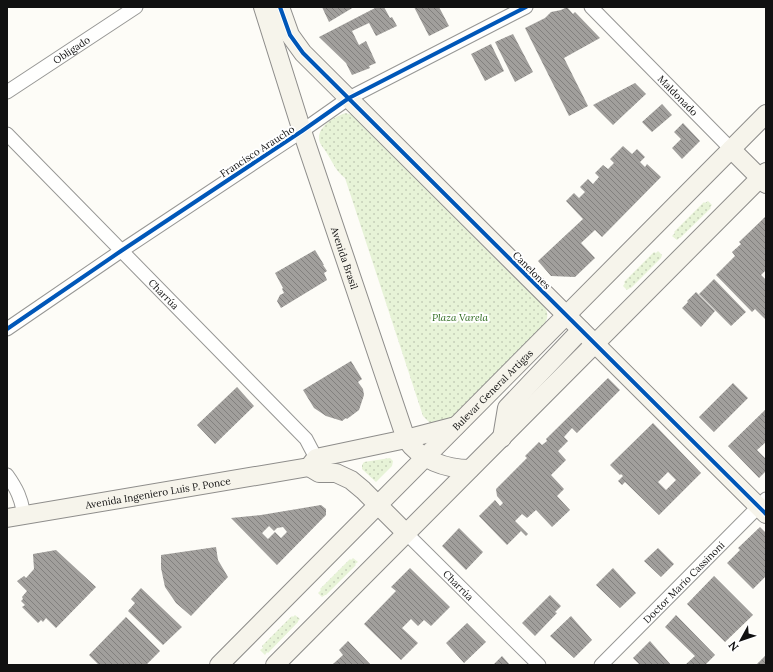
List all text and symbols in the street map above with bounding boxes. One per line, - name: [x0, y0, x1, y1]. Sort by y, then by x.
- street label: Obligado: [51, 33, 93, 67]
- street label: Maldonado: [655, 73, 701, 119]
- street label: Francisco Araucho: [218, 122, 297, 180]
- street label: Avenida Brasil: [328, 224, 361, 291]
- street label: Canelones: [510, 249, 554, 292]
- street label: Charrúa: [146, 276, 181, 312]
- park label: Plaza Varela: [432, 311, 489, 324]
- street label: Bulevar General Artigas: [450, 346, 536, 433]
- street label: Avenida Ingeniero Luis P. Ponce: [83, 474, 232, 512]
- street label: Doctor Mario Cassinoni: [640, 538, 727, 626]
- street label: Charrúa: [440, 567, 476, 603]
- north arrow: [721, 620, 761, 660]
- text: N: [725, 638, 741, 654]

